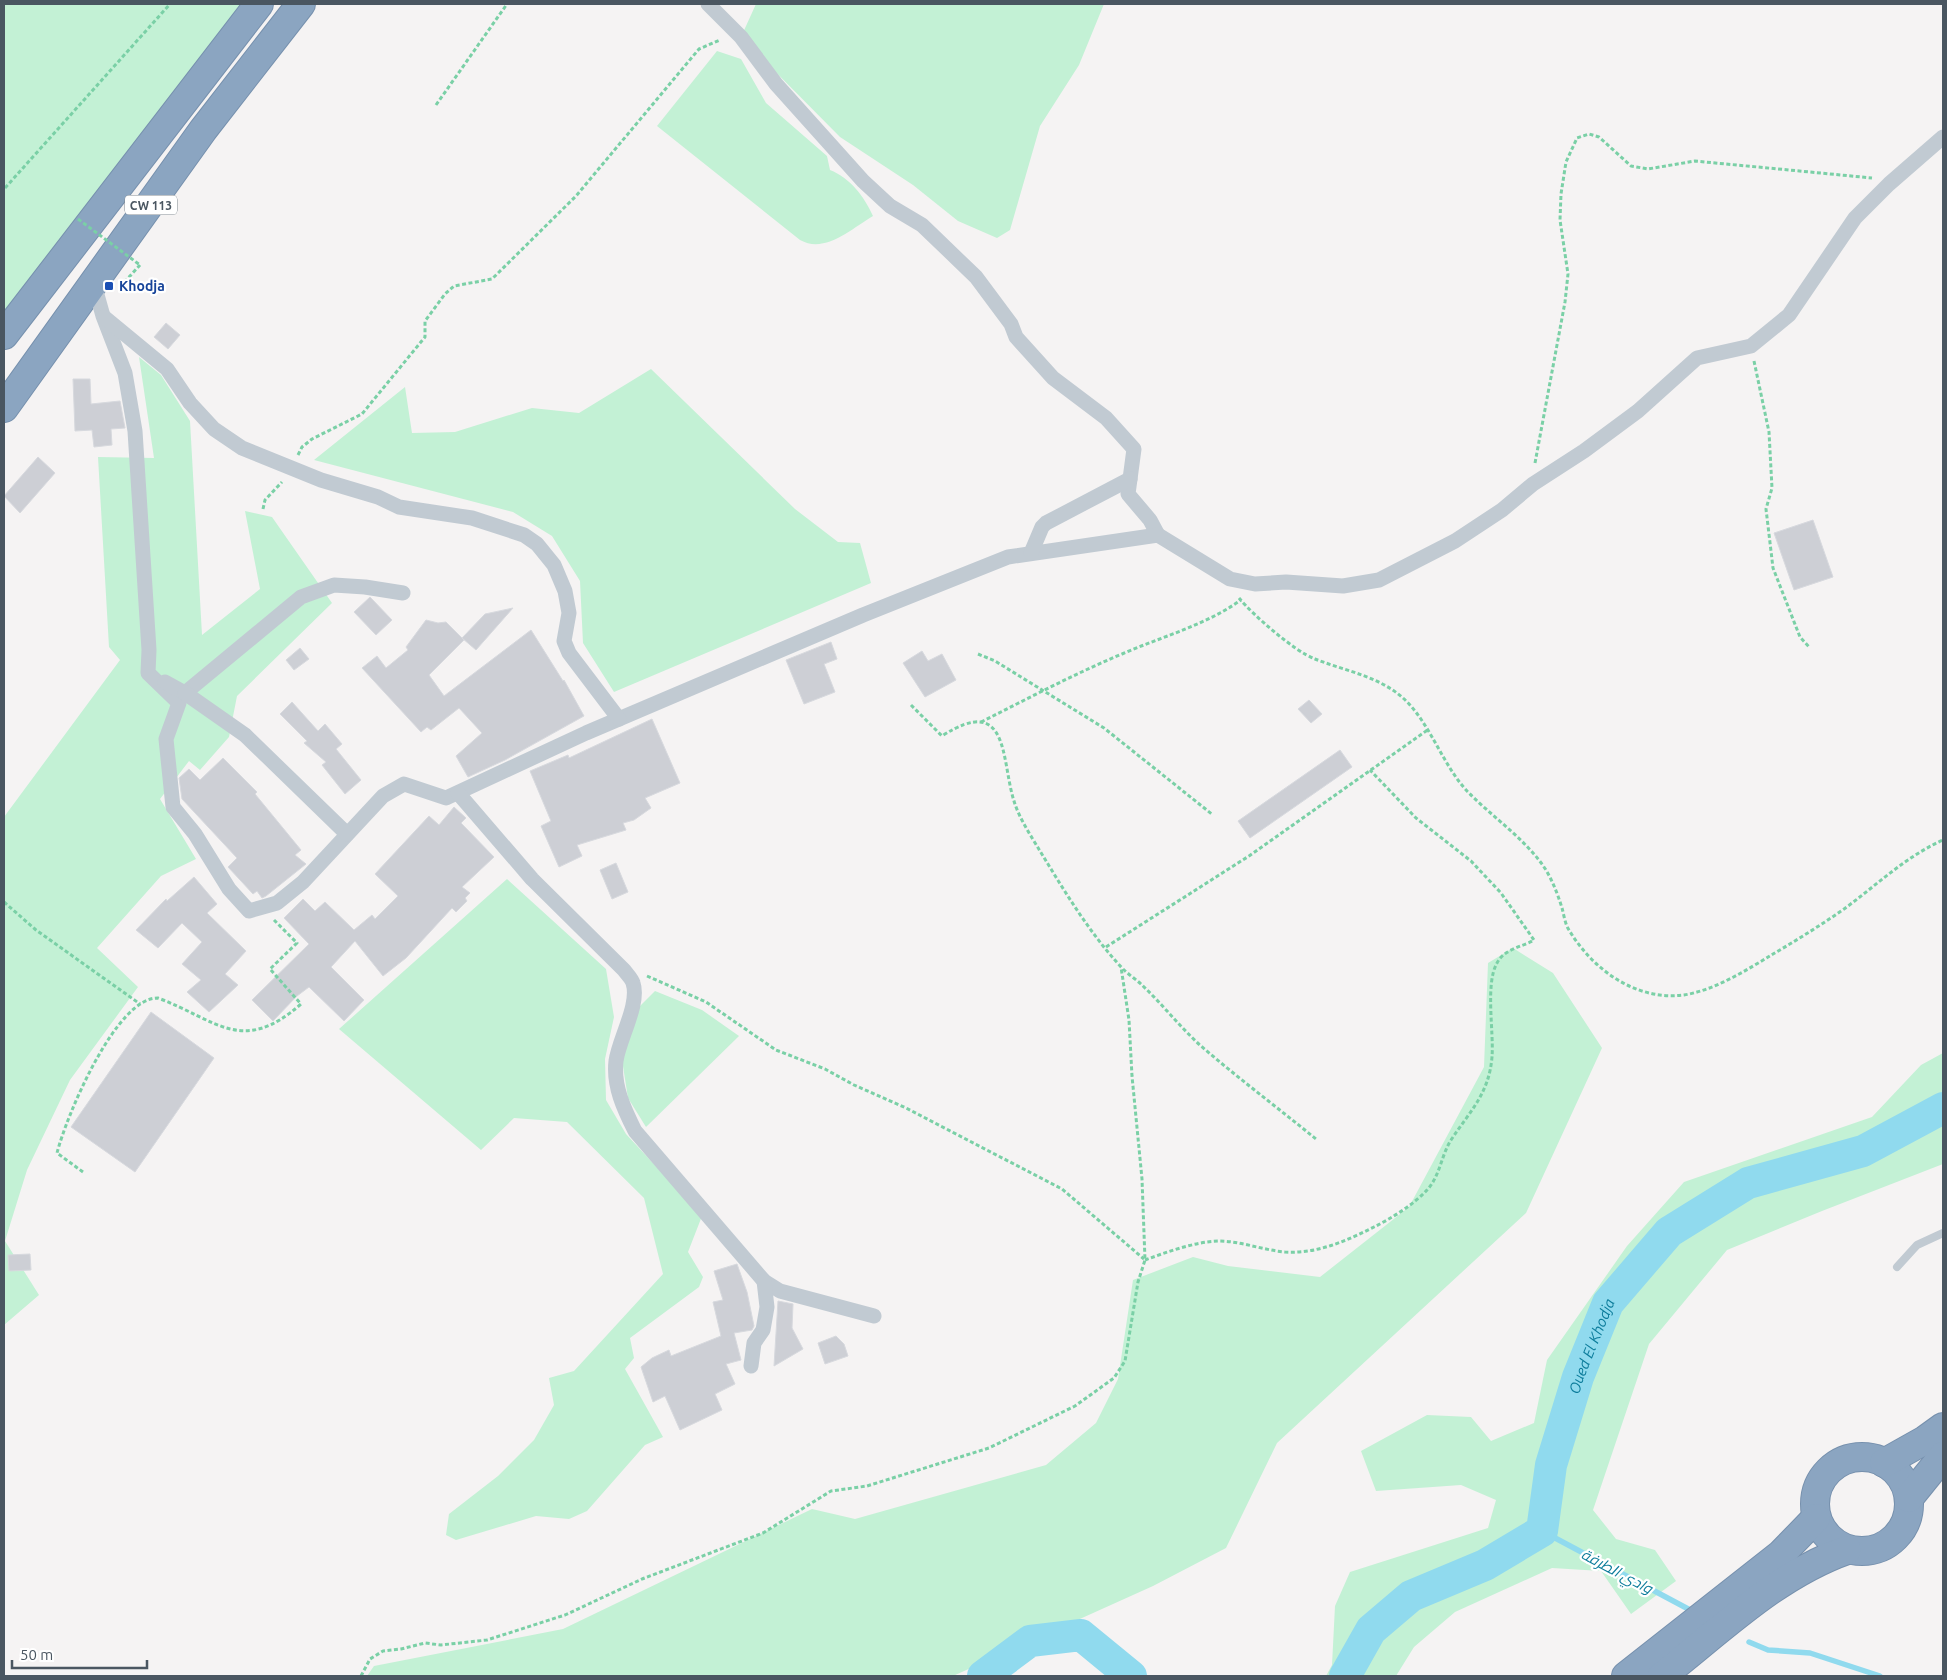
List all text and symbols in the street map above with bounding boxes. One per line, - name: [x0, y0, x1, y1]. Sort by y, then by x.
- road number: CW 113: [125, 196, 177, 214]
- place label: Khodja: [119, 278, 165, 294]
- marker: Khodja: [103, 280, 115, 292]
- water label: Oued El Khodja: [1565, 1296, 1617, 1396]
- water label: وادي الطرفة: [1577, 1545, 1656, 1601]
- scale bar: [12, 1638, 148, 1670]
- text: 50 m: [20, 1646, 53, 1663]

